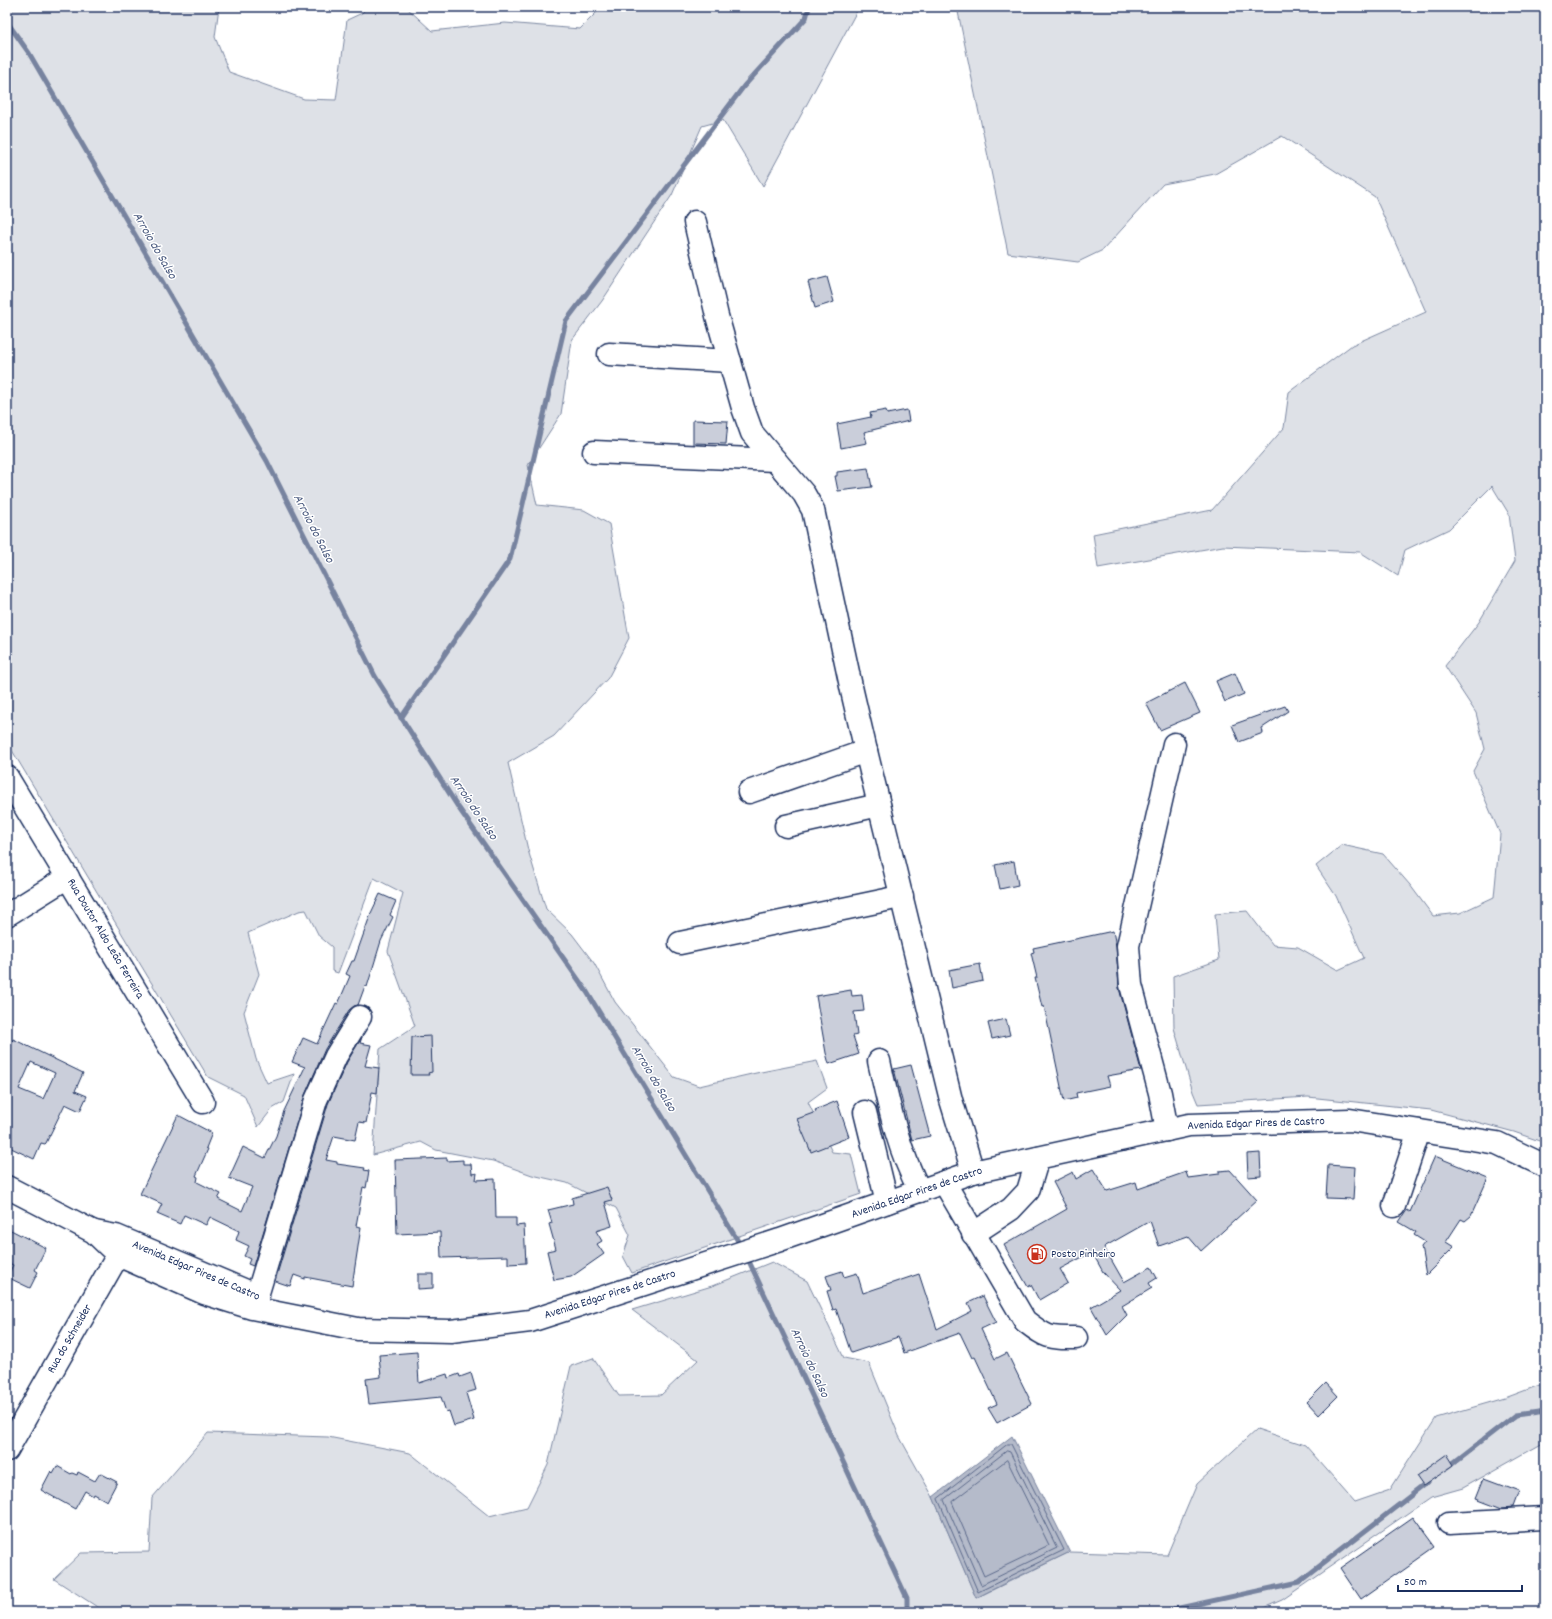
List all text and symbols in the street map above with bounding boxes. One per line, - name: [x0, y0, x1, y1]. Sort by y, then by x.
- water label: Arroio do Salso: [127, 209, 182, 284]
- water label: Arroio do Salso: [288, 491, 339, 568]
- water label: Arroio do Salso: [444, 772, 502, 845]
- street label: Rua Doutor Aldo Leão Ferreira: [62, 876, 148, 1003]
- water label: Arroio do Salso: [626, 1042, 681, 1117]
- street label: Avenida Edgar Pires de Castro: [1187, 1113, 1325, 1135]
- street label: Avenida Edgar Pires de Castro: [849, 1163, 985, 1223]
- street label: Avenida Edgar Pires de Castro: [129, 1236, 263, 1306]
- fuel station icon: Posto Pinheiro: [1026, 1243, 1048, 1265]
- place label: Posto Pinheiro: [1051, 1246, 1115, 1263]
- street label: Avenida Edgar Pires de Castro: [542, 1266, 678, 1324]
- street label: Rua do Schneider: [43, 1301, 97, 1377]
- water label: Arroio do Salso: [785, 1325, 834, 1402]
- scale bar: [1398, 1567, 1522, 1593]
- text: 50 m: [1404, 1574, 1427, 1591]

